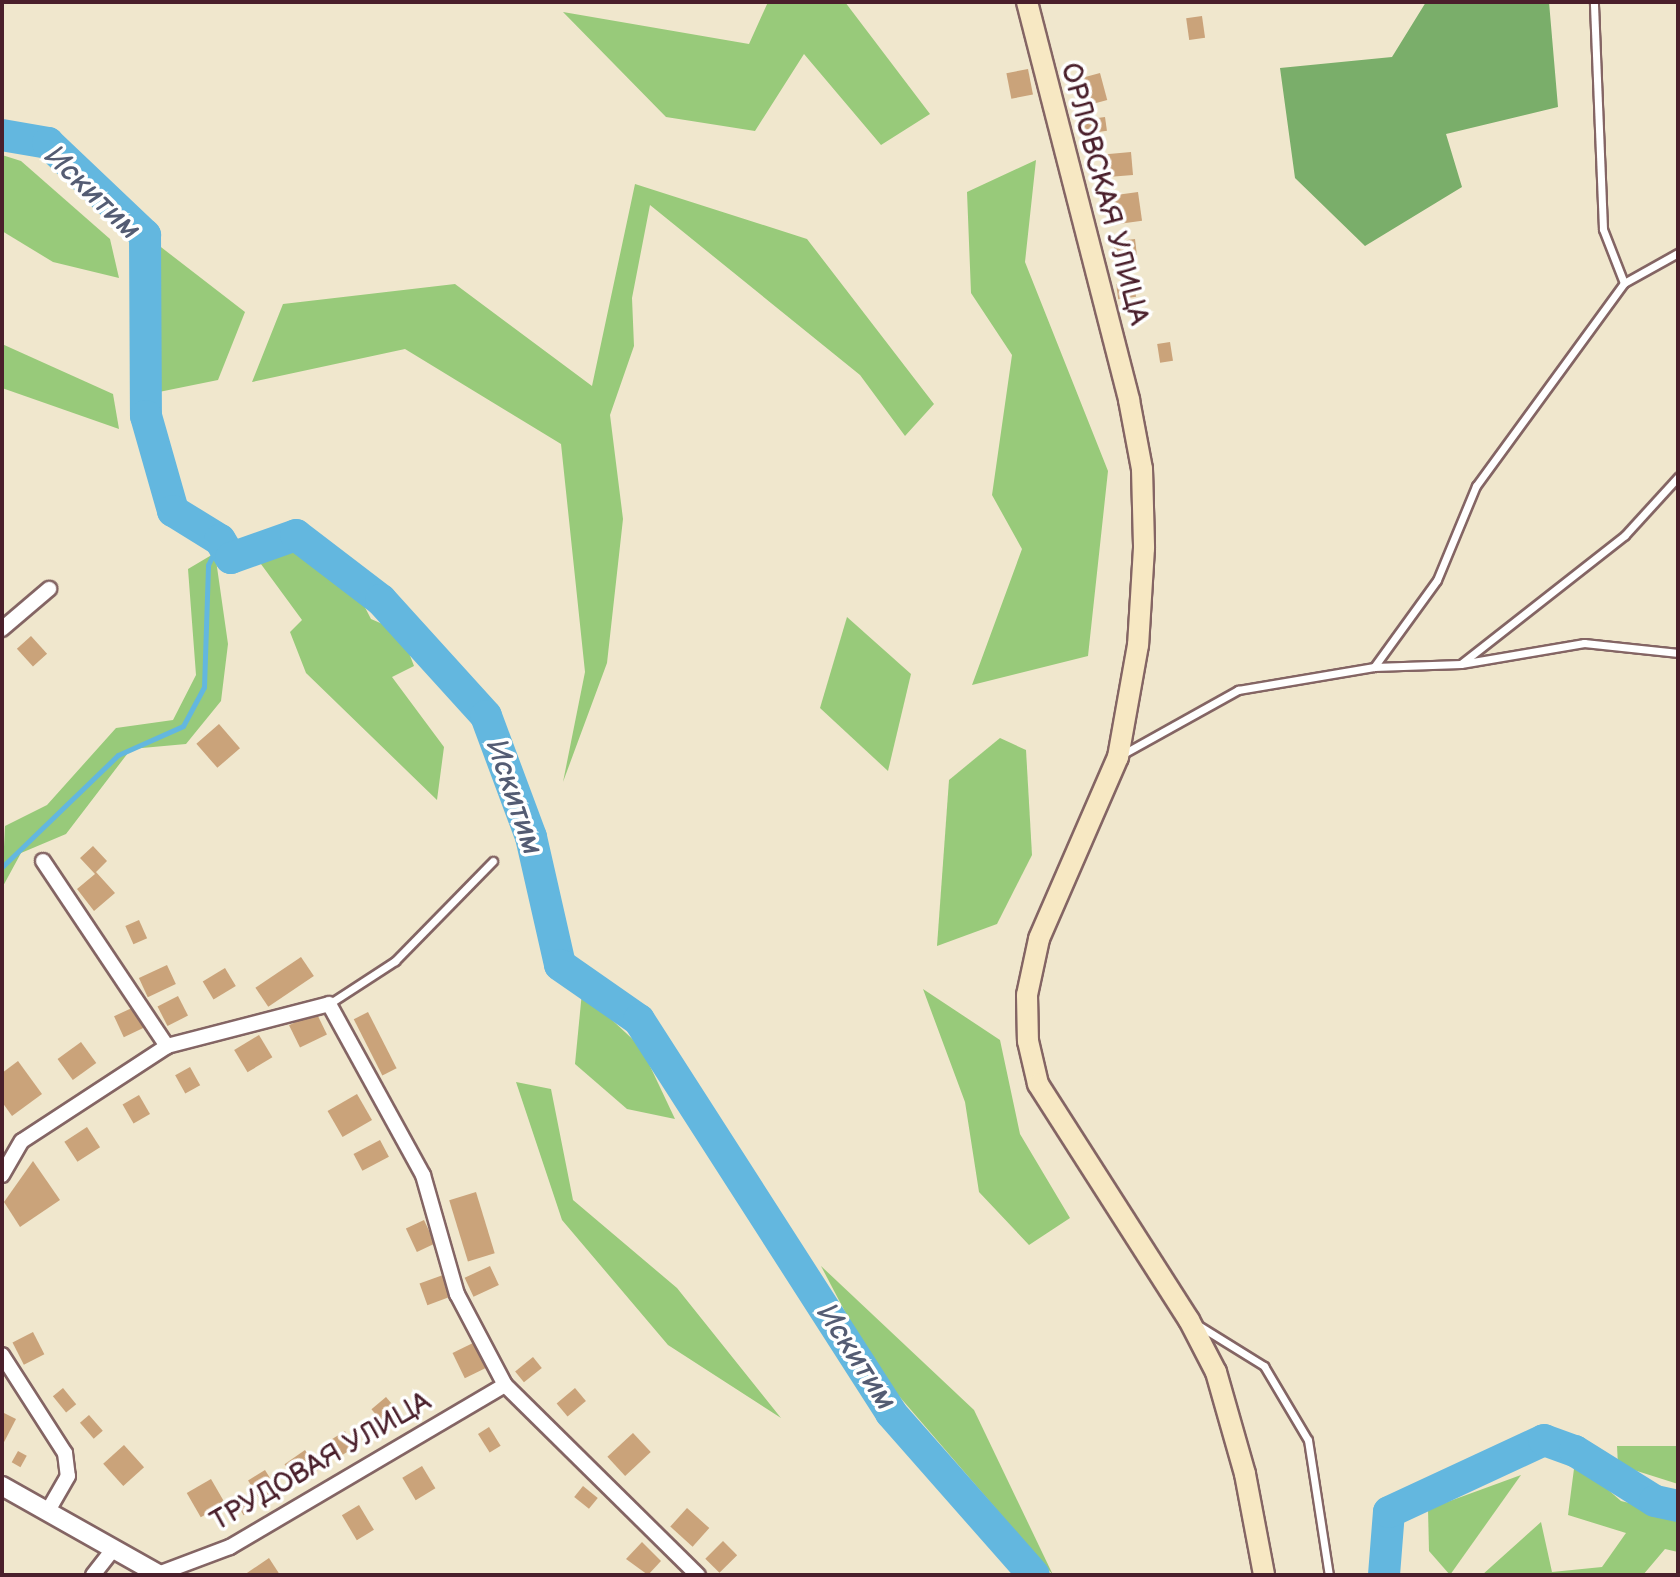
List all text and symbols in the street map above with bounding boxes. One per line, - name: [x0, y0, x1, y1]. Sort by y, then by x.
- street label: ОРЛОВСКАЯ УЛИЦА: [1053, 59, 1155, 329]
- water label: Искитим: [36, 138, 148, 248]
- water label: Искитим: [477, 734, 551, 860]
- water label: Искитим: [808, 1297, 904, 1417]
- street label: ТРУДОВАЯ УЛИЦА: [205, 1385, 437, 1539]

